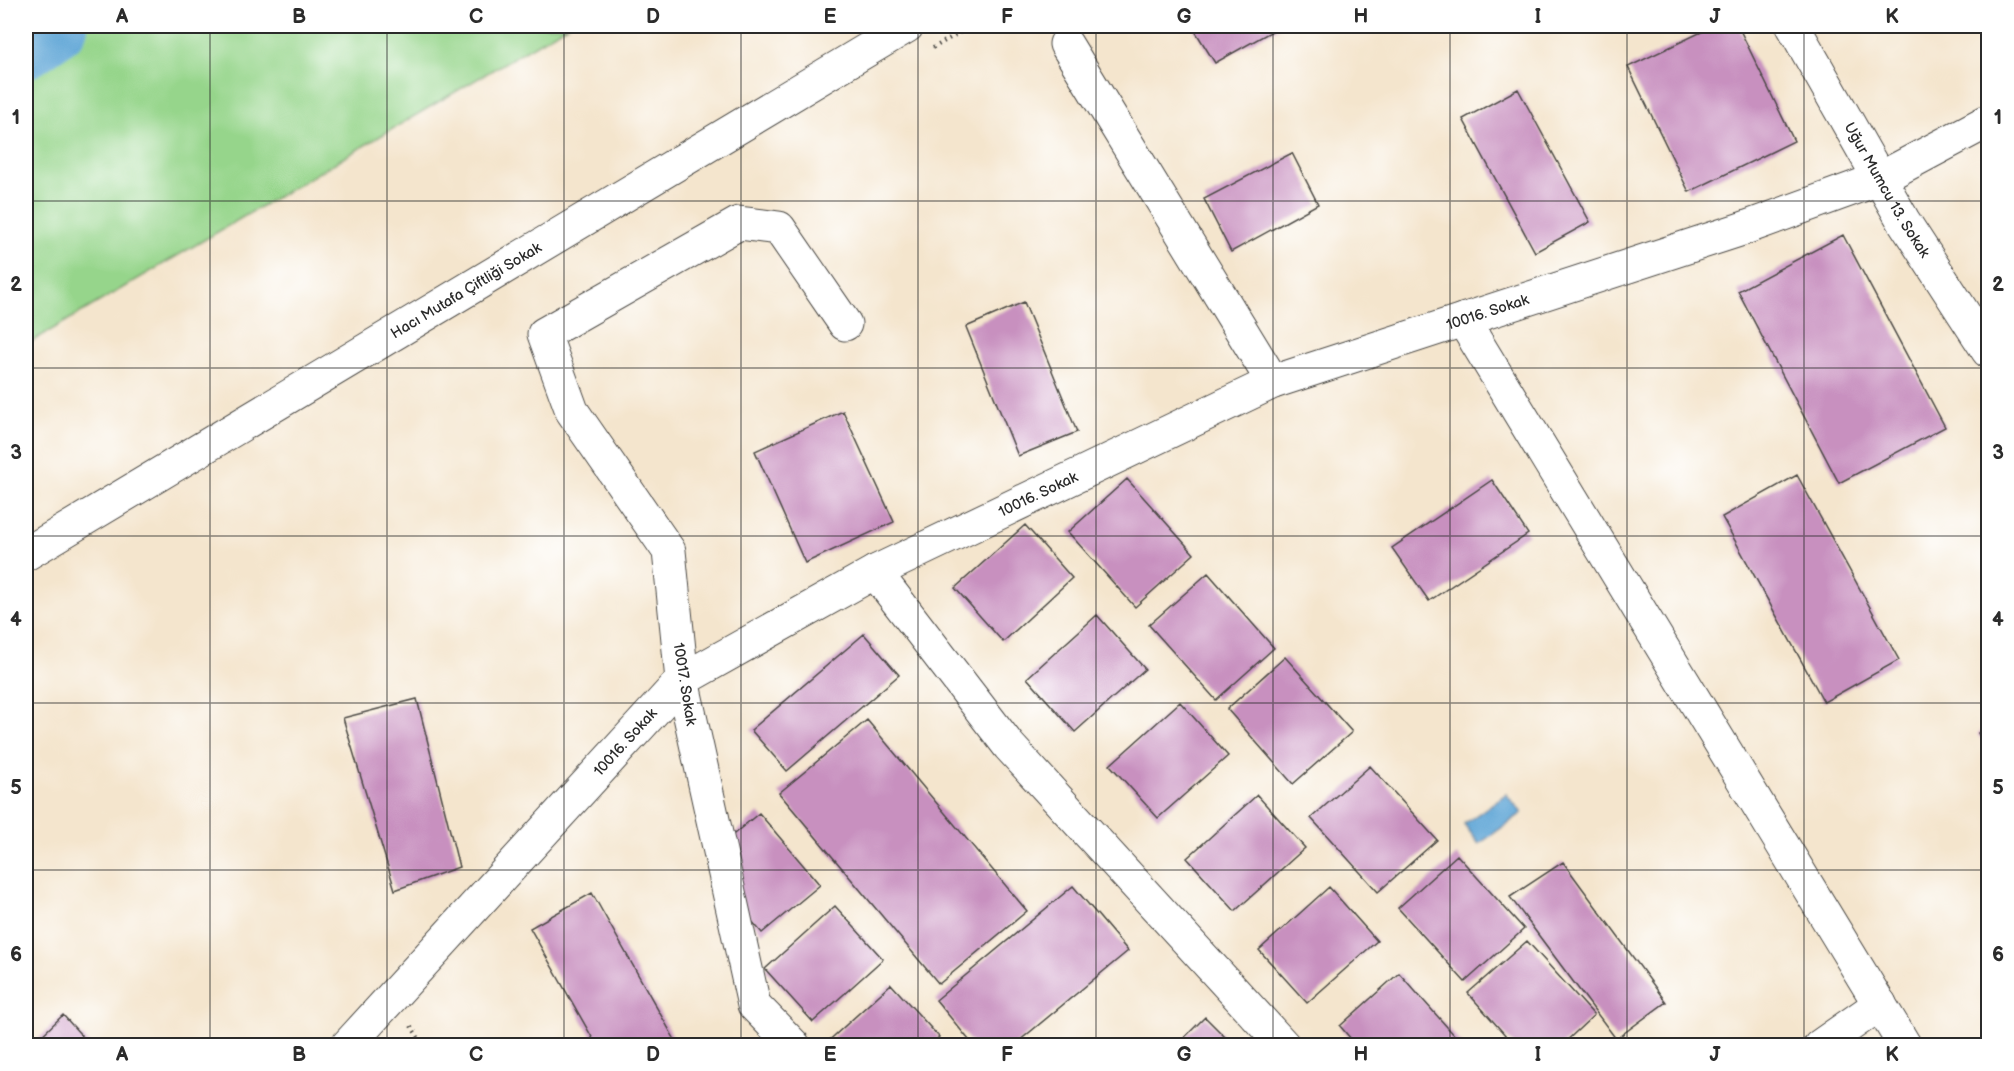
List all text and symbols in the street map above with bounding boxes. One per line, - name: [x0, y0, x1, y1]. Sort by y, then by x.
- text: A: [115, 5, 129, 29]
- text: B: [292, 5, 306, 29]
- text: C: [469, 5, 483, 29]
- text: D: [646, 5, 660, 29]
- text: E: [824, 5, 837, 29]
- text: F: [1001, 5, 1013, 29]
- text: G: [1177, 5, 1192, 29]
- text: H: [1354, 5, 1368, 29]
- text: I: [1535, 5, 1541, 29]
- text: J: [1710, 5, 1722, 29]
- text: K: [1885, 5, 1899, 29]
- text: 1: [12, 106, 20, 130]
- text: 1: [1994, 106, 2002, 130]
- street label: Uğur Mumcu 13. Sokak: [1840, 119, 1934, 262]
- street label: Hacı Mutafa Çiftliği Sokak: [387, 238, 546, 343]
- text: 2: [10, 273, 22, 297]
- text: 2: [1992, 273, 2004, 297]
- street label: 10016. Sokak: [1444, 290, 1532, 335]
- text: 3: [10, 441, 22, 465]
- text: 3: [1992, 441, 2004, 465]
- street label: 10016. Sokak: [995, 467, 1082, 522]
- text: 4: [10, 608, 22, 632]
- text: 4: [1992, 608, 2004, 632]
- street label: 10017. Sokak: [669, 641, 701, 728]
- street label: 10016. Sokak: [590, 704, 662, 780]
- text: 5: [10, 776, 22, 800]
- text: 5: [1992, 776, 2004, 800]
- text: 6: [10, 943, 22, 967]
- text: 6: [1992, 943, 2004, 967]
- text: A: [115, 1043, 129, 1067]
- text: B: [292, 1043, 306, 1067]
- text: C: [469, 1043, 483, 1067]
- text: D: [646, 1043, 660, 1067]
- text: E: [824, 1043, 837, 1067]
- text: F: [1001, 1043, 1013, 1067]
- text: G: [1177, 1043, 1192, 1067]
- text: H: [1354, 1043, 1368, 1067]
- text: I: [1535, 1043, 1541, 1067]
- text: J: [1710, 1043, 1722, 1067]
- text: K: [1885, 1043, 1899, 1067]

